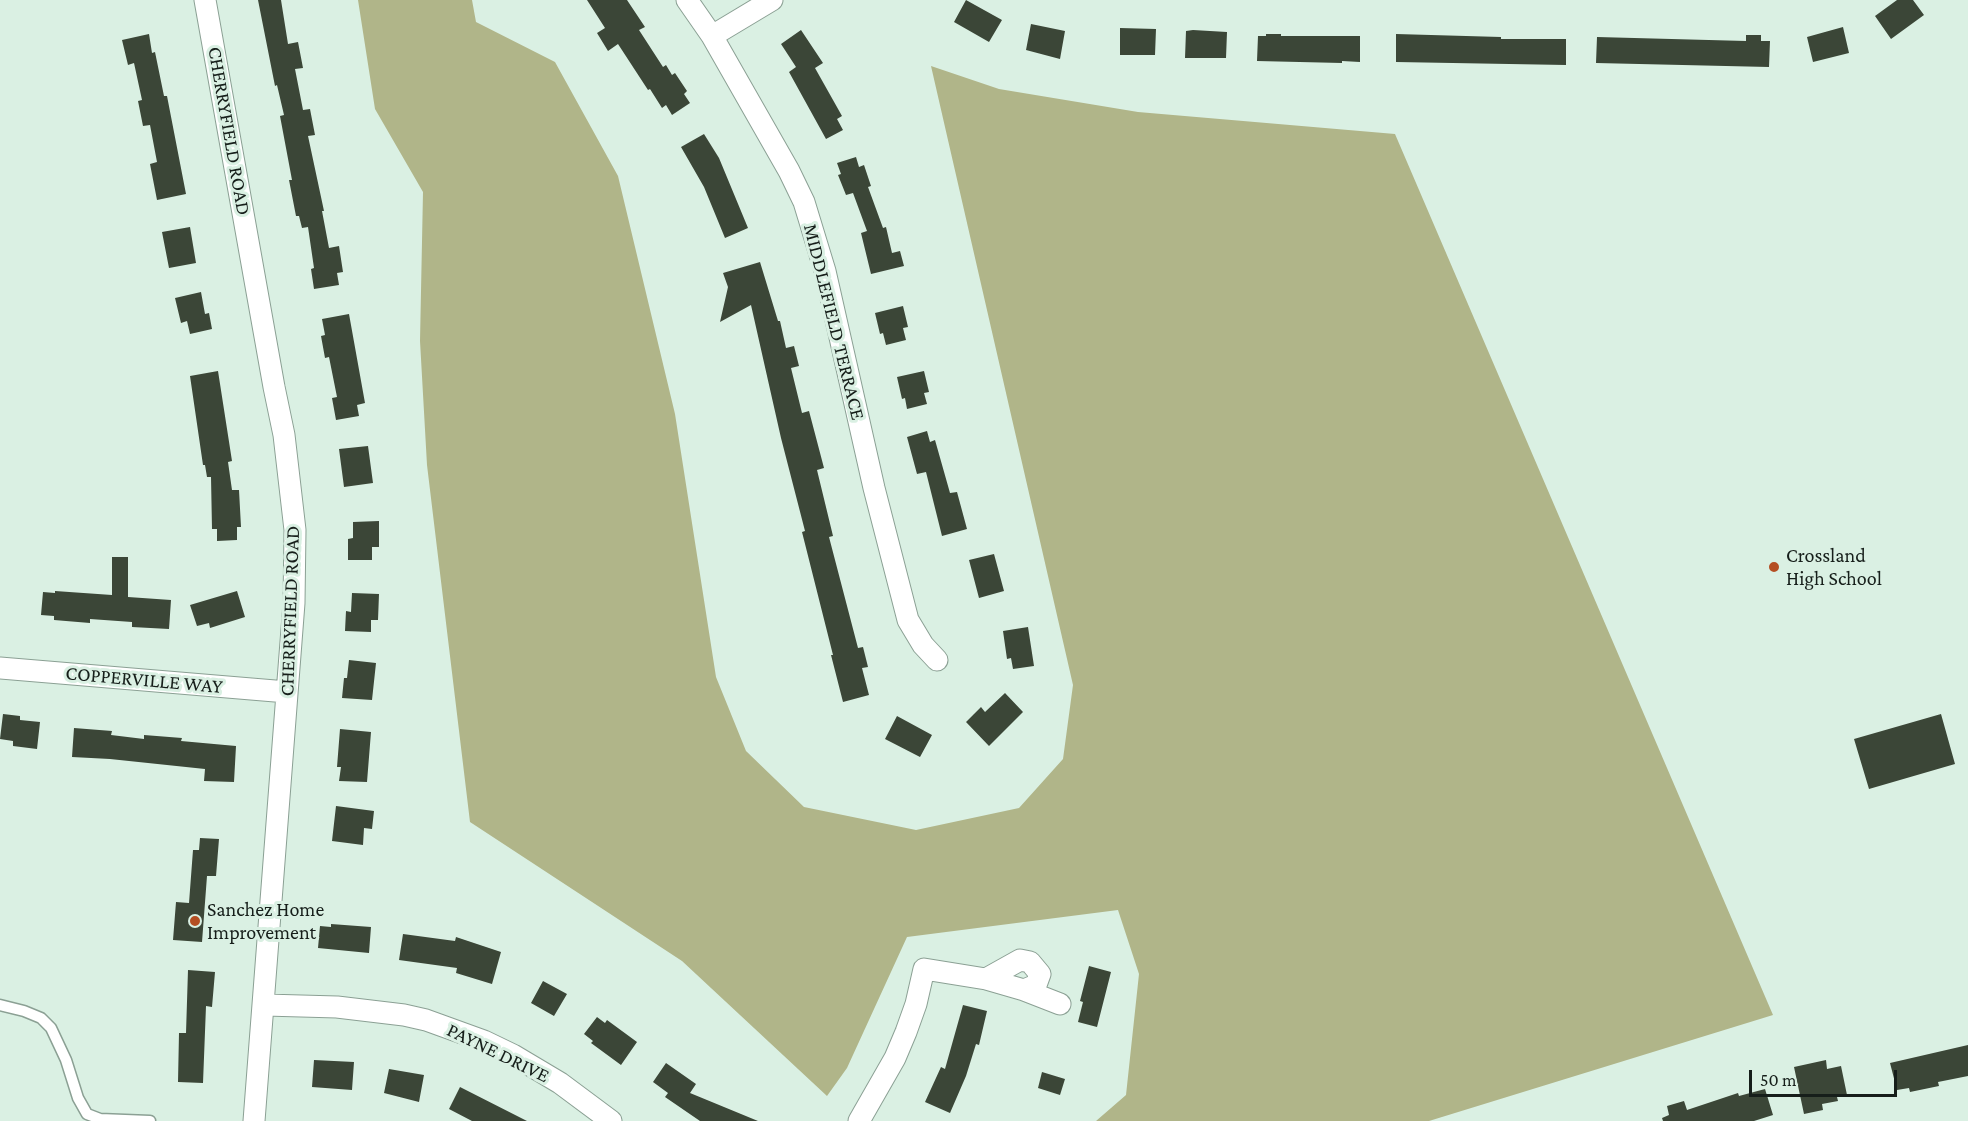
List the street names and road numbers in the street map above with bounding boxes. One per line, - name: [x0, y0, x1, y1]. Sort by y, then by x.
- street label: CHERRYFIELD ROAD: [202, 45, 256, 217]
- street label: MIDDLEFIELD TERRACE: [798, 221, 870, 423]
- street label: CHERRYFIELD ROAD: [275, 525, 305, 697]
- street label: COPPERVILLE WAY: [64, 661, 224, 699]
- street label: PAYNE DRIVE: [443, 1018, 553, 1088]

